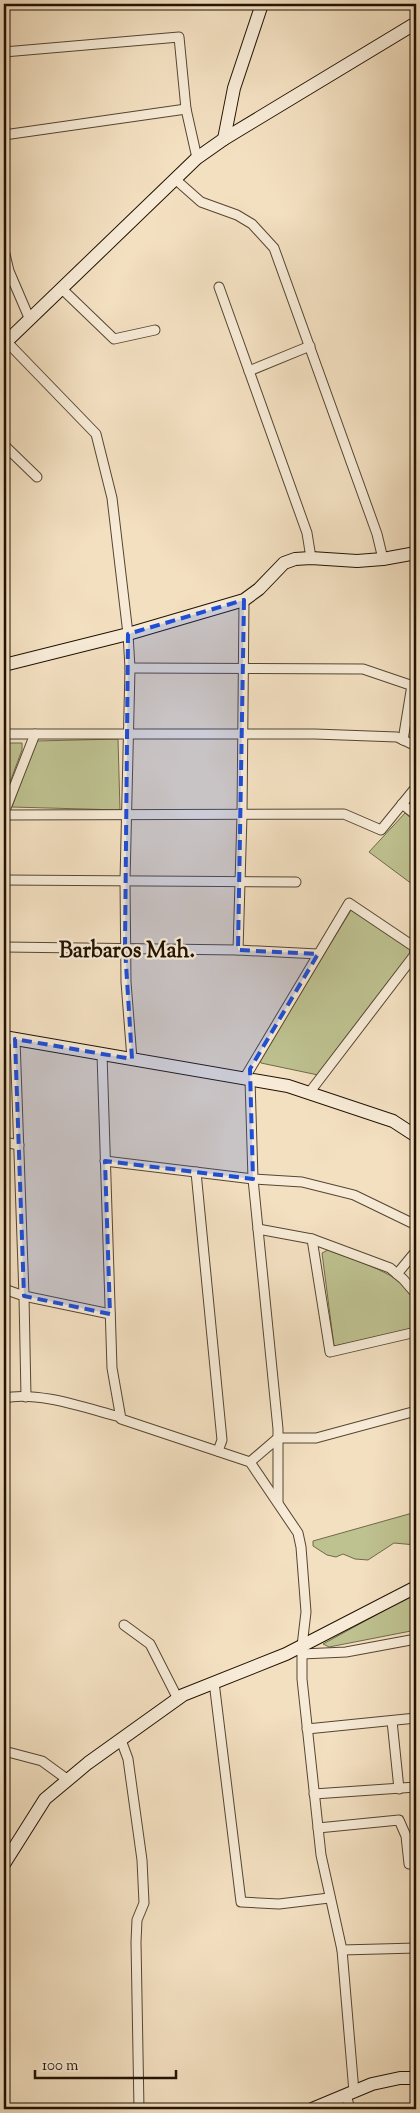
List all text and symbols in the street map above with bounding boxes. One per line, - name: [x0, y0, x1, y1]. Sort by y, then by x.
- district label: Barbaros Mah.: [59, 936, 195, 968]
- scale bar: [35, 2048, 176, 2080]
- text: 100 m: [42, 2056, 79, 2077]

